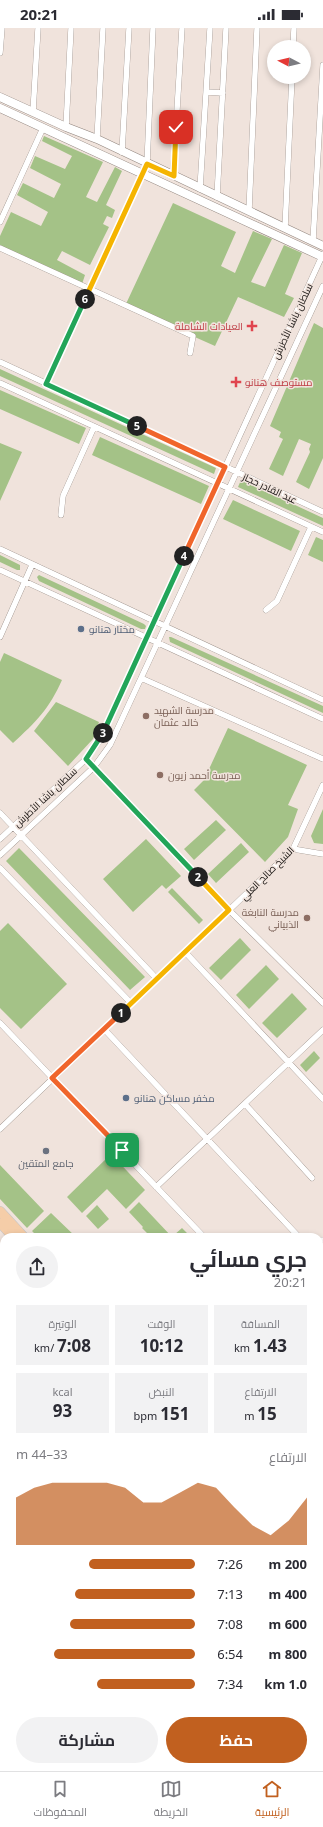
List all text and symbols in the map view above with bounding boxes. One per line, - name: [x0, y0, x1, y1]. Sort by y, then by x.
- text: 20:21: [20, 4, 59, 24]
- north arrow: [267, 40, 311, 84]
- map controls: [267, 40, 311, 84]
- pin: [159, 110, 193, 144]
- icon: check: [165, 116, 187, 138]
- street label: سلطان باشا الأطرش: [268, 281, 316, 361]
- pin: 6: [75, 289, 95, 309]
- text: 6: [82, 291, 88, 306]
- place label: العيادات الشاملة: [175, 319, 243, 333]
- marker: العيادات الشاملة: [246, 320, 258, 332]
- place label: مستوصف هنانو: [245, 375, 312, 389]
- marker: مستوصف هنانو: [230, 376, 242, 388]
- pin: 5: [127, 416, 147, 436]
- text: 5: [134, 418, 140, 433]
- street label: عبد القادر حجاز: [239, 469, 300, 507]
- pin: 4: [174, 546, 194, 566]
- text: 4: [181, 548, 187, 563]
- place label: مختار هنانو: [89, 622, 135, 636]
- marker: مختار هنانو: [76, 624, 86, 634]
- place label: مدرسة الشهيد خالد عثمان: [154, 703, 214, 729]
- marker: مدرسة الشهيد خالد عثمان: [141, 711, 151, 721]
- pin: 3: [93, 723, 113, 743]
- text: 3: [100, 725, 106, 740]
- street label: سلطان باشا الأطرش: [10, 764, 80, 830]
- place label: مدرسة أحمد زيون: [168, 768, 241, 782]
- marker: مدرسة أحمد زيون: [155, 770, 165, 780]
- street label: الشيخ صالح العلي: [237, 843, 298, 904]
- pin: 2: [188, 867, 208, 887]
- text: 2: [195, 869, 201, 884]
- place label: مدرسة النابغة الذبياني: [242, 905, 299, 932]
- marker: مدرسة النابغة الذبياني: [302, 913, 312, 923]
- pin: 1: [111, 1003, 131, 1023]
- text: 1: [118, 1005, 124, 1020]
- place label: مخفر مساكن هنانو: [134, 1091, 215, 1105]
- marker: مخفر مساكن هنانو: [121, 1093, 131, 1103]
- pin: [105, 1133, 139, 1167]
- icon: arrive: [111, 1139, 133, 1161]
- marker: جامع المتقين: [41, 1146, 51, 1156]
- place label: جامع المتقين: [18, 1156, 74, 1170]
- text: جري مسائي: [190, 1243, 307, 1273]
- button: share: [16, 1246, 58, 1288]
- text: 20:21: [274, 1273, 307, 1291]
- text: الوتيرة: [48, 1316, 77, 1331]
- text: الوقت: [147, 1316, 176, 1331]
- text: المسافة: [241, 1316, 280, 1331]
- text: 7:08: [57, 1334, 91, 1357]
- text: 10:12: [140, 1334, 183, 1357]
- text: 1.43: [253, 1334, 287, 1357]
- text: /km: [34, 1340, 57, 1355]
- text: km: [234, 1340, 253, 1355]
- text: kcal: [52, 1384, 73, 1399]
- text: النبض: [149, 1384, 174, 1399]
- text: الارتفاع: [244, 1384, 277, 1399]
- text: 93: [53, 1399, 72, 1422]
- text: 151: [160, 1402, 189, 1425]
- text: 15: [257, 1402, 277, 1425]
- text: bpm: [134, 1408, 160, 1423]
- text: m: [244, 1408, 257, 1423]
- text: 33–44 m: [16, 1445, 68, 1463]
- text: الارتفاع: [269, 1448, 307, 1466]
- text: 7:26: [217, 1555, 243, 1573]
- text: 200 m: [269, 1555, 307, 1573]
- text: 7:13: [217, 1585, 243, 1603]
- text: 400 m: [269, 1585, 307, 1603]
- text: 7:08: [217, 1615, 243, 1633]
- text: 600 m: [269, 1615, 307, 1633]
- text: 6:54: [217, 1645, 243, 1663]
- text: 800 m: [269, 1645, 307, 1663]
- text: 7:34: [217, 1675, 243, 1693]
- text: 1.0 km: [264, 1675, 307, 1693]
- button: مشاركة: [16, 1717, 158, 1763]
- button: حفظ: [166, 1717, 307, 1763]
- tab: المحفوظات: [33, 1778, 87, 1822]
- tab: الخريطة: [154, 1778, 188, 1822]
- tab: الرئيسية: [255, 1778, 290, 1822]

